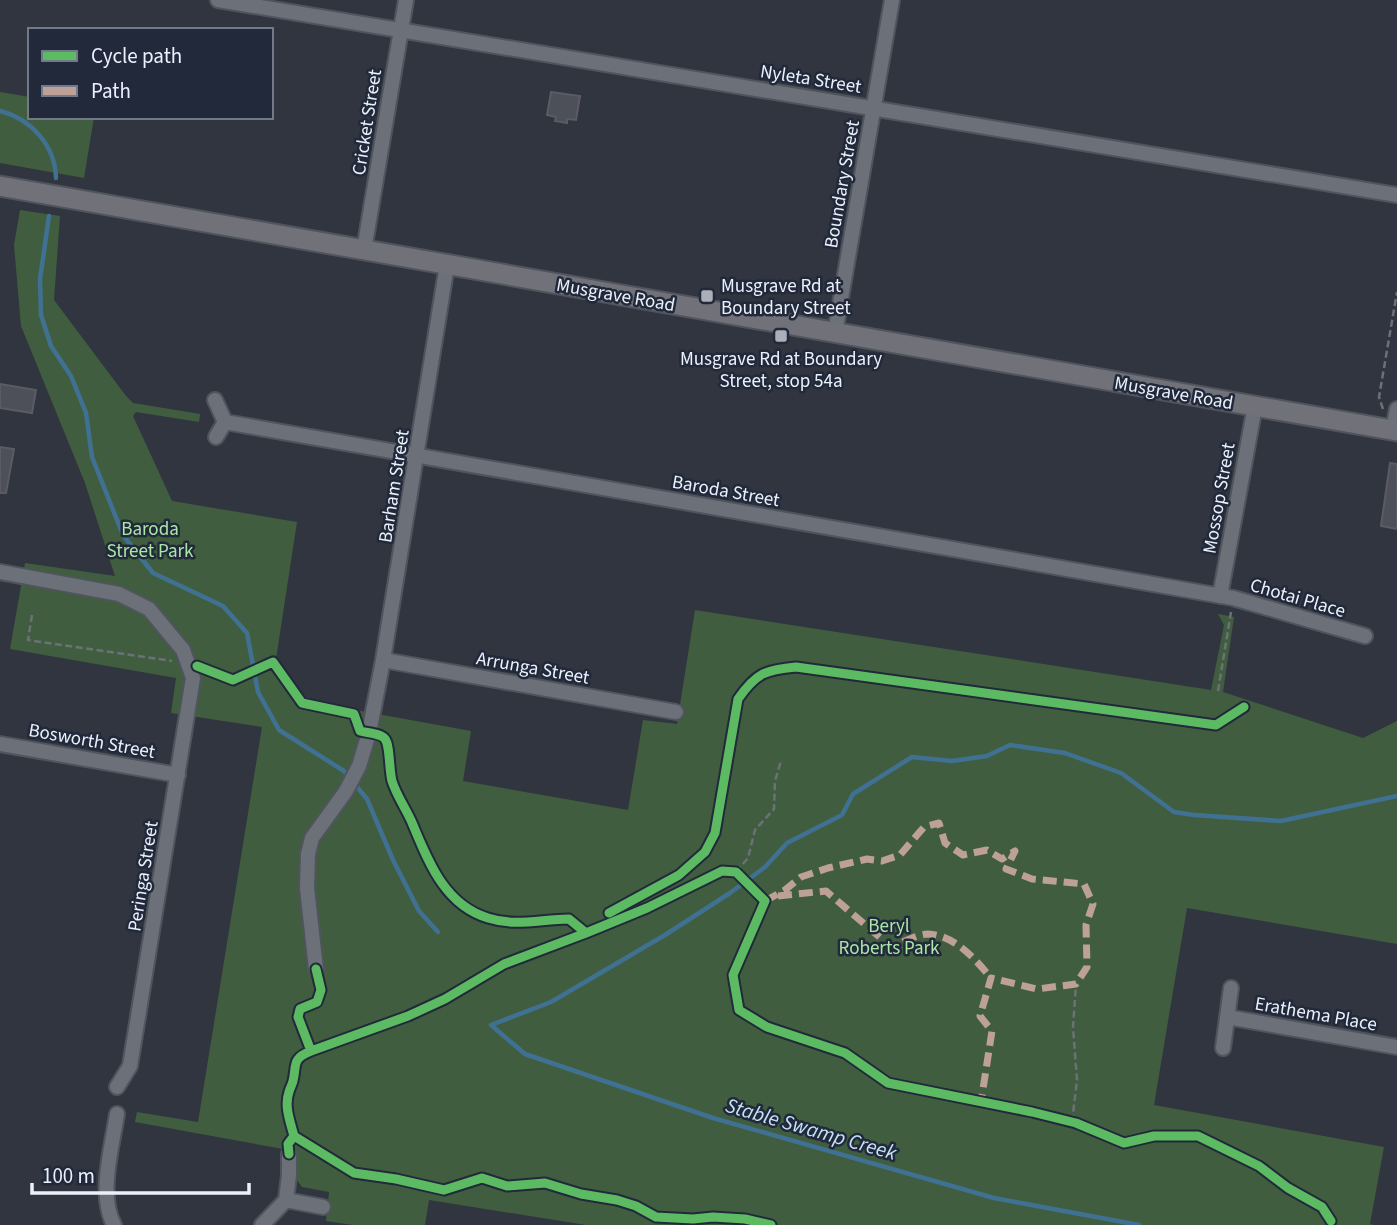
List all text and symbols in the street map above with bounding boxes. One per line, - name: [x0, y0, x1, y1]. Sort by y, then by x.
- legend: [28, 28, 273, 119]
- text: Cycle path: [91, 41, 182, 71]
- street label: Nyleta Street: [758, 58, 864, 101]
- street label: Cricket Street: [346, 67, 389, 177]
- text: Path: [91, 76, 131, 106]
- street label: Boundary Street: [818, 118, 867, 250]
- street label: Musgrave Road: [554, 272, 677, 319]
- place label: Musgrave Rd at Boundary Street: [721, 273, 851, 322]
- marker: Musgrave Rd at Boundary Street: [699, 288, 715, 304]
- marker: Musgrave Rd at Boundary Street, stop 54a: [773, 328, 789, 344]
- place label: Musgrave Rd at Boundary Street, stop 54a: [680, 346, 882, 395]
- street label: Musgrave Road: [1112, 370, 1235, 417]
- street label: Barham Street: [372, 427, 417, 545]
- street label: Mossop Street: [1196, 440, 1243, 556]
- street label: Baroda Street: [670, 469, 782, 514]
- park label: Baroda Street Park: [107, 516, 194, 565]
- street label: Chotai Place: [1247, 572, 1348, 625]
- street label: Arrunga Street: [474, 645, 592, 692]
- street label: Bosworth Street: [26, 717, 158, 766]
- street label: Peringa Street: [121, 818, 166, 933]
- park label: Beryl Roberts Park: [839, 913, 940, 962]
- street label: Erathema Place: [1253, 990, 1379, 1039]
- water label: Stable Swamp Creek: [722, 1090, 901, 1168]
- scale bar: [32, 1152, 248, 1196]
- text: 100 m: [42, 1161, 95, 1191]

